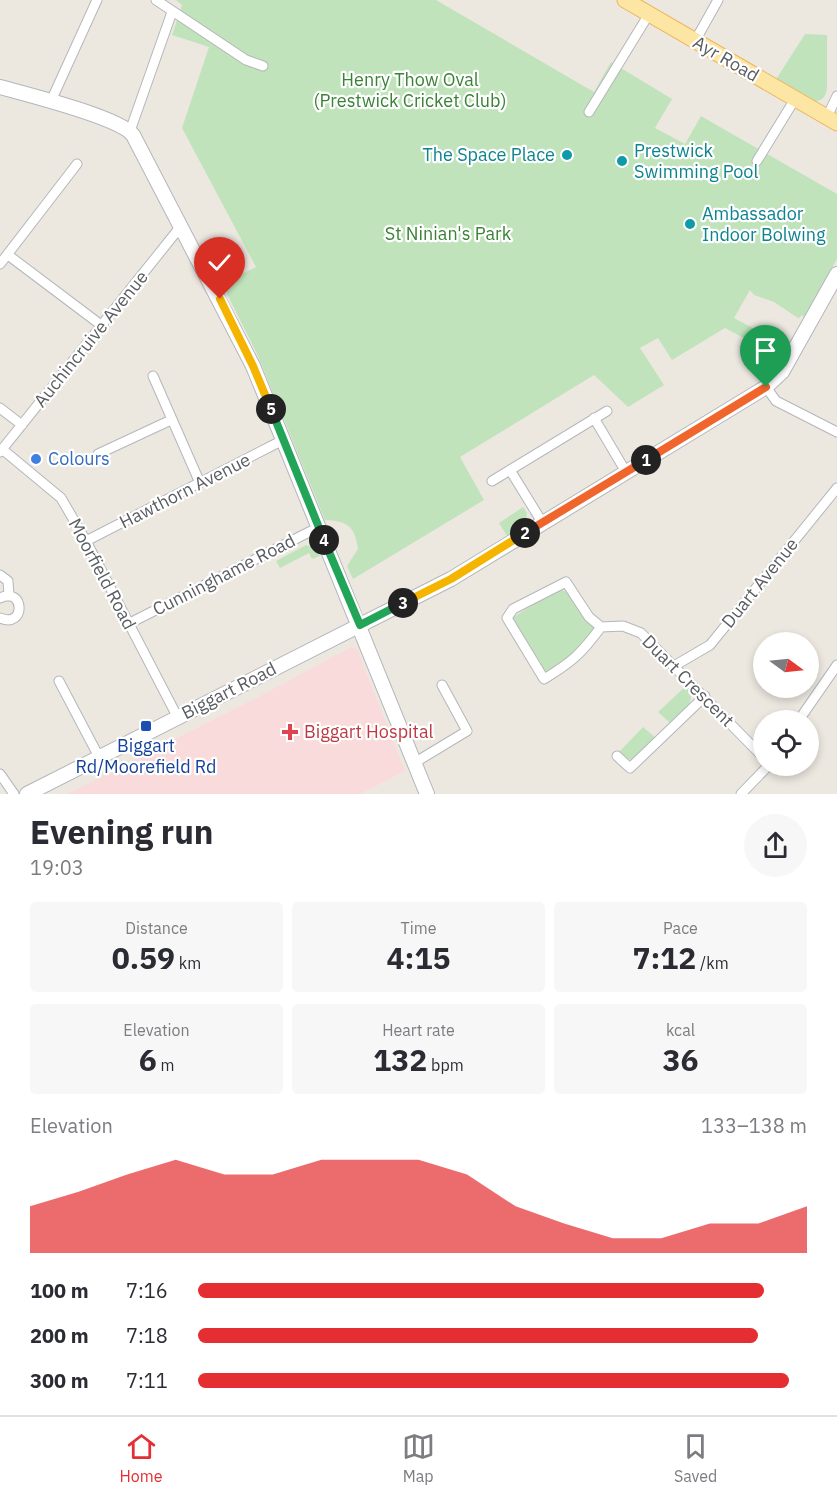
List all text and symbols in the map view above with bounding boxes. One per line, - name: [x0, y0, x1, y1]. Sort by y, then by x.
- street label: Ayr Road: [689, 30, 763, 87]
- park label: Henry Thow Oval (Prestwick Cricket Club): [314, 68, 506, 112]
- place label: Prestwick Swimming Pool: [634, 139, 758, 183]
- place label: The Space Place: [423, 143, 555, 166]
- marker: The Space Place: [560, 148, 574, 162]
- marker: Prestwick Swimming Pool: [615, 154, 629, 168]
- place label: Ambassador Indoor Bolwing: [702, 202, 826, 246]
- marker: Ambassador Indoor Bolwing: [683, 217, 697, 231]
- park label: St Ninian's Park: [385, 222, 512, 245]
- pin: [194, 237, 245, 299]
- icon: check: [203, 246, 236, 279]
- street label: Auchincruive Avenue: [28, 266, 153, 412]
- pin: [740, 325, 791, 387]
- icon: arrive: [749, 334, 782, 367]
- pin: 5: [256, 394, 286, 424]
- text: 5: [266, 399, 276, 419]
- pin: 1: [631, 445, 661, 475]
- place label: Colours: [48, 447, 110, 470]
- street label: Hawthorn Avenue: [115, 448, 254, 533]
- text: 1: [641, 450, 651, 470]
- marker: Colours: [29, 452, 43, 466]
- street label: Moorfield Road: [64, 514, 141, 633]
- pin: 2: [510, 518, 540, 548]
- text: 2: [520, 523, 530, 543]
- pin: 4: [309, 525, 339, 555]
- street label: Cunninghame Road: [149, 529, 299, 620]
- text: 4: [319, 530, 329, 550]
- street label: Duart Avenue: [716, 533, 803, 632]
- pin: 3: [388, 588, 418, 618]
- text: 3: [398, 593, 408, 613]
- street label: Duart Crescent: [637, 630, 739, 732]
- north arrow: [753, 632, 819, 698]
- map controls: [753, 632, 819, 776]
- street label: Biggart Road: [177, 657, 280, 724]
- button: locate: [753, 710, 819, 776]
- marker: Biggart Rd/Moorefield Rd: [139, 719, 153, 733]
- place label: Biggart Hospital: [304, 720, 434, 743]
- marker: Biggart Hospital: [281, 723, 299, 741]
- place label: Biggart Rd/Moorefield Rd: [75, 734, 217, 778]
- text: Evening run: [30, 810, 214, 853]
- button: share: [744, 814, 807, 877]
- text: 19:03: [30, 854, 84, 881]
- text: Distance: [125, 918, 188, 938]
- text: Time: [401, 918, 436, 938]
- text: Pace: [663, 918, 698, 938]
- text: 0.59: [112, 938, 175, 977]
- text: 4:15: [387, 938, 450, 977]
- text: 7:12: [632, 938, 696, 977]
- text: km: [175, 953, 201, 973]
- text: /km: [696, 953, 729, 973]
- text: Elevation: [123, 1020, 190, 1040]
- text: Heart rate: [382, 1020, 455, 1040]
- text: kcal: [666, 1020, 695, 1040]
- text: 6: [139, 1040, 157, 1079]
- text: 132: [373, 1040, 427, 1079]
- text: 36: [663, 1040, 699, 1079]
- text: m: [157, 1055, 174, 1075]
- text: bpm: [427, 1055, 464, 1075]
- text: Elevation: [30, 1112, 113, 1139]
- text: 133–138 m: [701, 1112, 807, 1139]
- text: 100 m: [30, 1277, 89, 1304]
- text: 7:16: [126, 1277, 168, 1304]
- text: 200 m: [30, 1322, 89, 1349]
- text: 7:18: [126, 1322, 168, 1349]
- text: 300 m: [30, 1367, 89, 1394]
- text: 7:11: [126, 1367, 168, 1394]
- tab: Home: [120, 1430, 163, 1486]
- tab: Map: [402, 1430, 435, 1486]
- tab: Saved: [674, 1430, 717, 1486]

